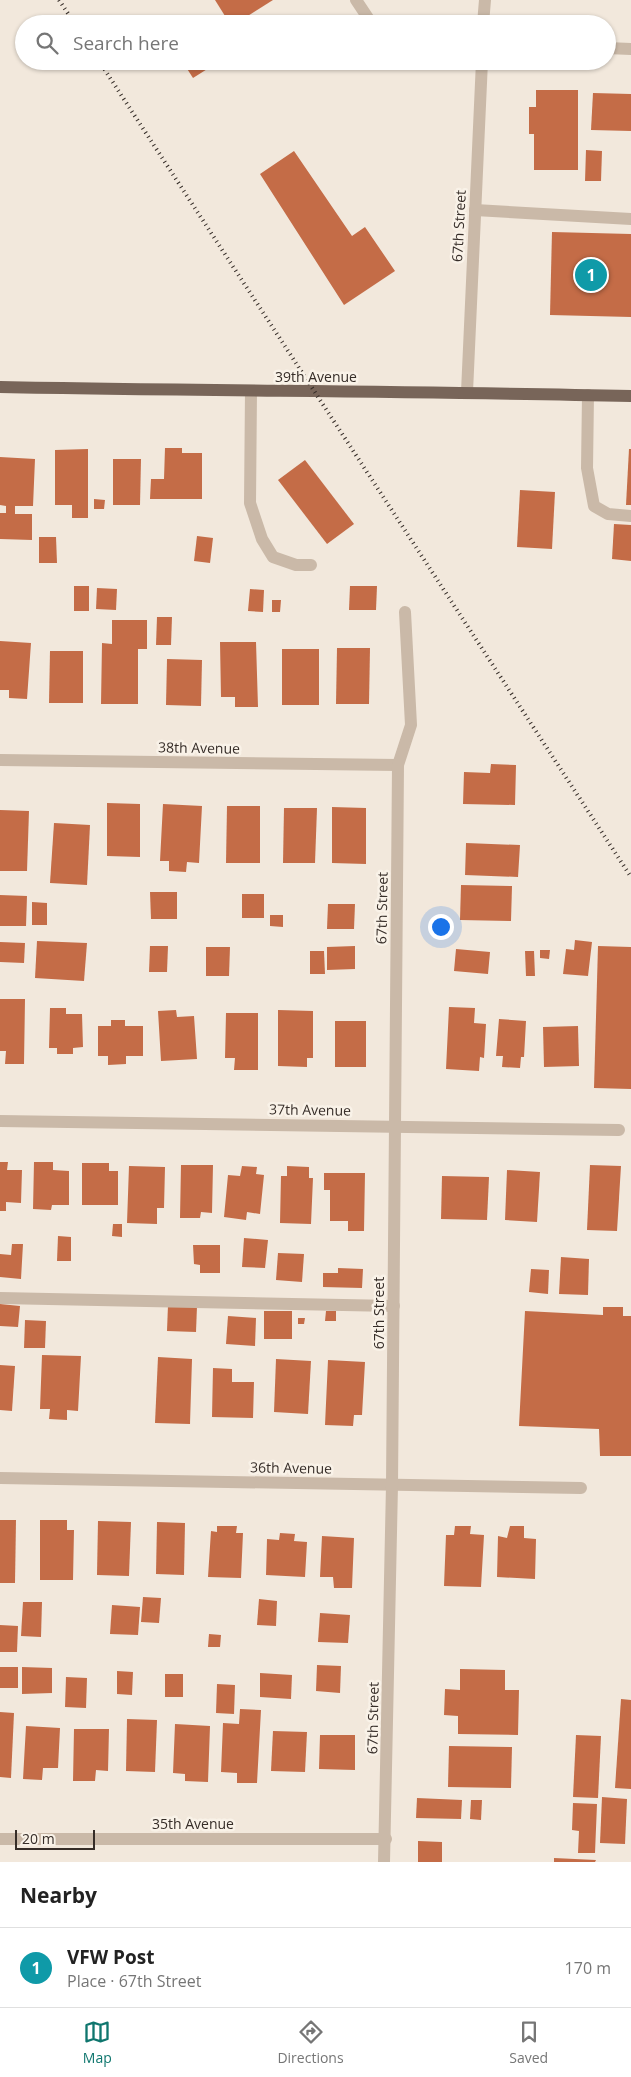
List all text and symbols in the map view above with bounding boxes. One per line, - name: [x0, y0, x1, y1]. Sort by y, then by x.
- search box: [15, 15, 616, 70]
- icon: search: [33, 29, 61, 57]
- text: Search here: [73, 30, 179, 56]
- street label: 67th Street: [447, 189, 470, 263]
- pin: 1: [575, 256, 607, 294]
- street label: 39th Avenue: [275, 367, 357, 386]
- street label: 38th Avenue: [158, 737, 240, 758]
- street label: 67th Street: [371, 872, 392, 944]
- your location: [428, 914, 454, 940]
- street label: 37th Avenue: [269, 1099, 351, 1120]
- street label: 67th Street: [369, 1277, 388, 1349]
- street label: 36th Avenue: [250, 1457, 332, 1478]
- street label: 67th Street: [362, 1682, 383, 1754]
- street label: 35th Avenue: [152, 1814, 234, 1833]
- scale bar: [15, 1827, 95, 1850]
- text: 20 m: [22, 1829, 55, 1848]
- text: Nearby: [20, 1881, 97, 1909]
- text: VFW Post: [67, 1944, 154, 1970]
- text: 1: [31, 1957, 41, 1979]
- text: 170 m: [565, 1957, 611, 1979]
- text: Place · 67th Street: [67, 1970, 201, 1992]
- tab: Map: [83, 2018, 112, 2067]
- tab: Directions: [277, 2018, 344, 2067]
- tab: Saved: [509, 2018, 548, 2067]

